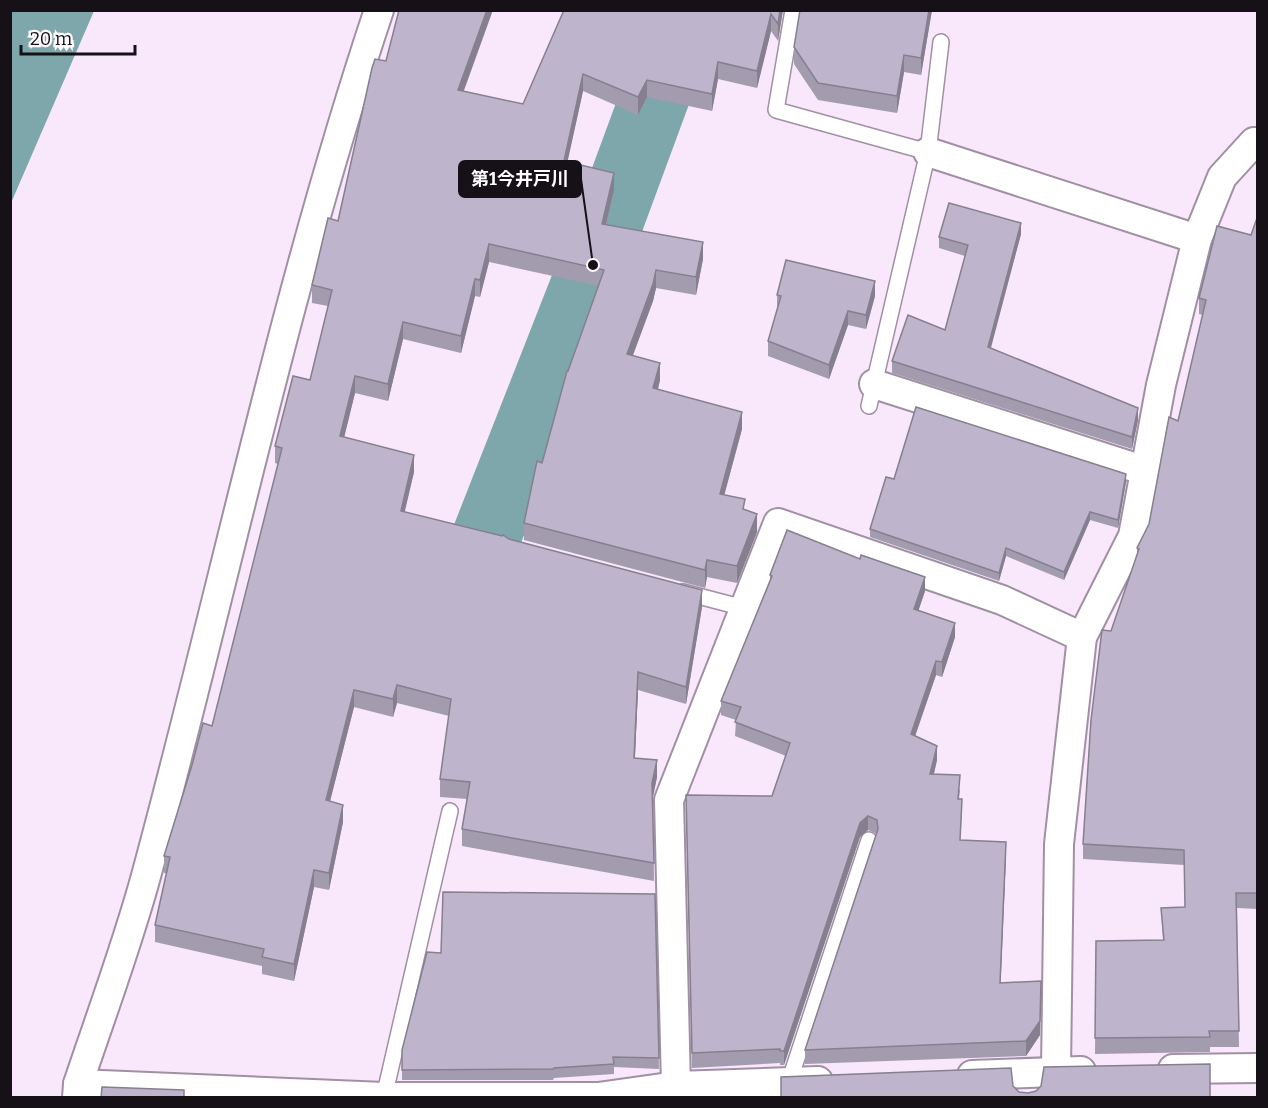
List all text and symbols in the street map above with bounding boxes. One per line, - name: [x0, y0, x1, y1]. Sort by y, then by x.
- scale bar: [21, 18, 135, 56]
- text: 20 m: [30, 28, 72, 50]
- callout: 第1今井戸川: [459, 161, 581, 197]
- text: 第1今井戸川: [471, 168, 569, 190]

